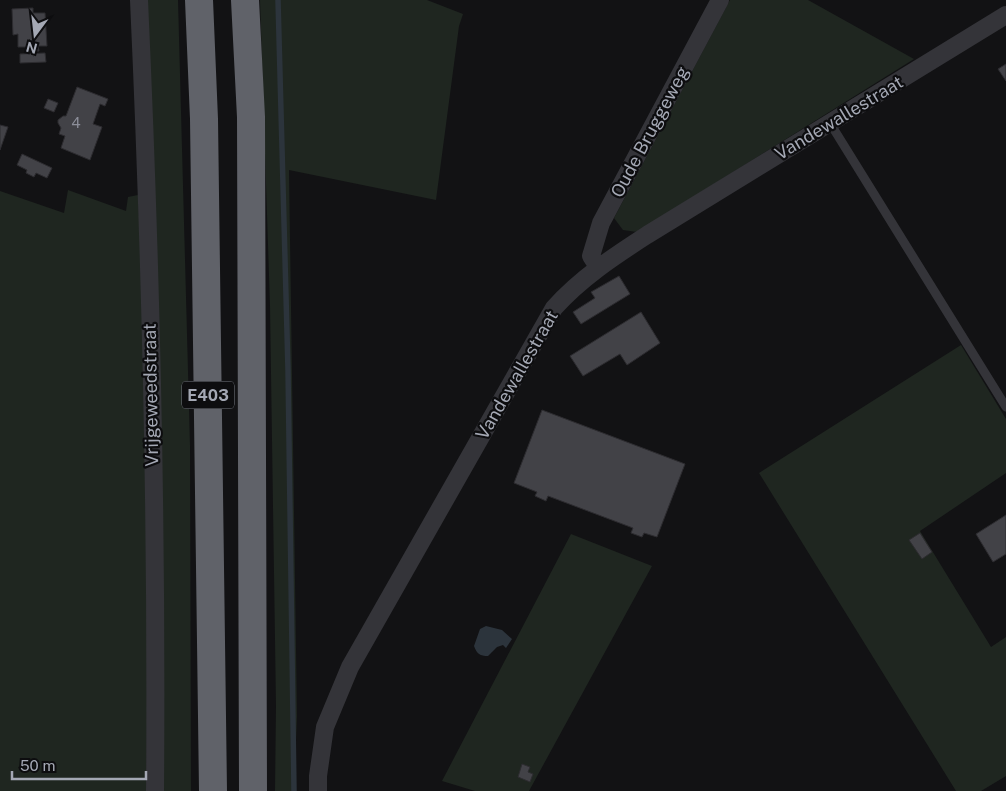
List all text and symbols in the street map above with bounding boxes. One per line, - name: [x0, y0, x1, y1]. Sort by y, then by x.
- north arrow: [10, 10, 60, 60]
- text: N: [24, 38, 39, 57]
- street label: Oude Bruggeweg: [606, 63, 693, 201]
- street label: Vandewallestraat: [771, 71, 907, 164]
- house number: 4: [71, 114, 81, 131]
- street label: Vandewallestraat: [471, 306, 562, 443]
- street label: Vrijgeweedstraat: [139, 323, 162, 467]
- road number: E403: [182, 382, 234, 408]
- scale bar: [12, 748, 146, 780]
- text: 50 m: [20, 757, 55, 774]

